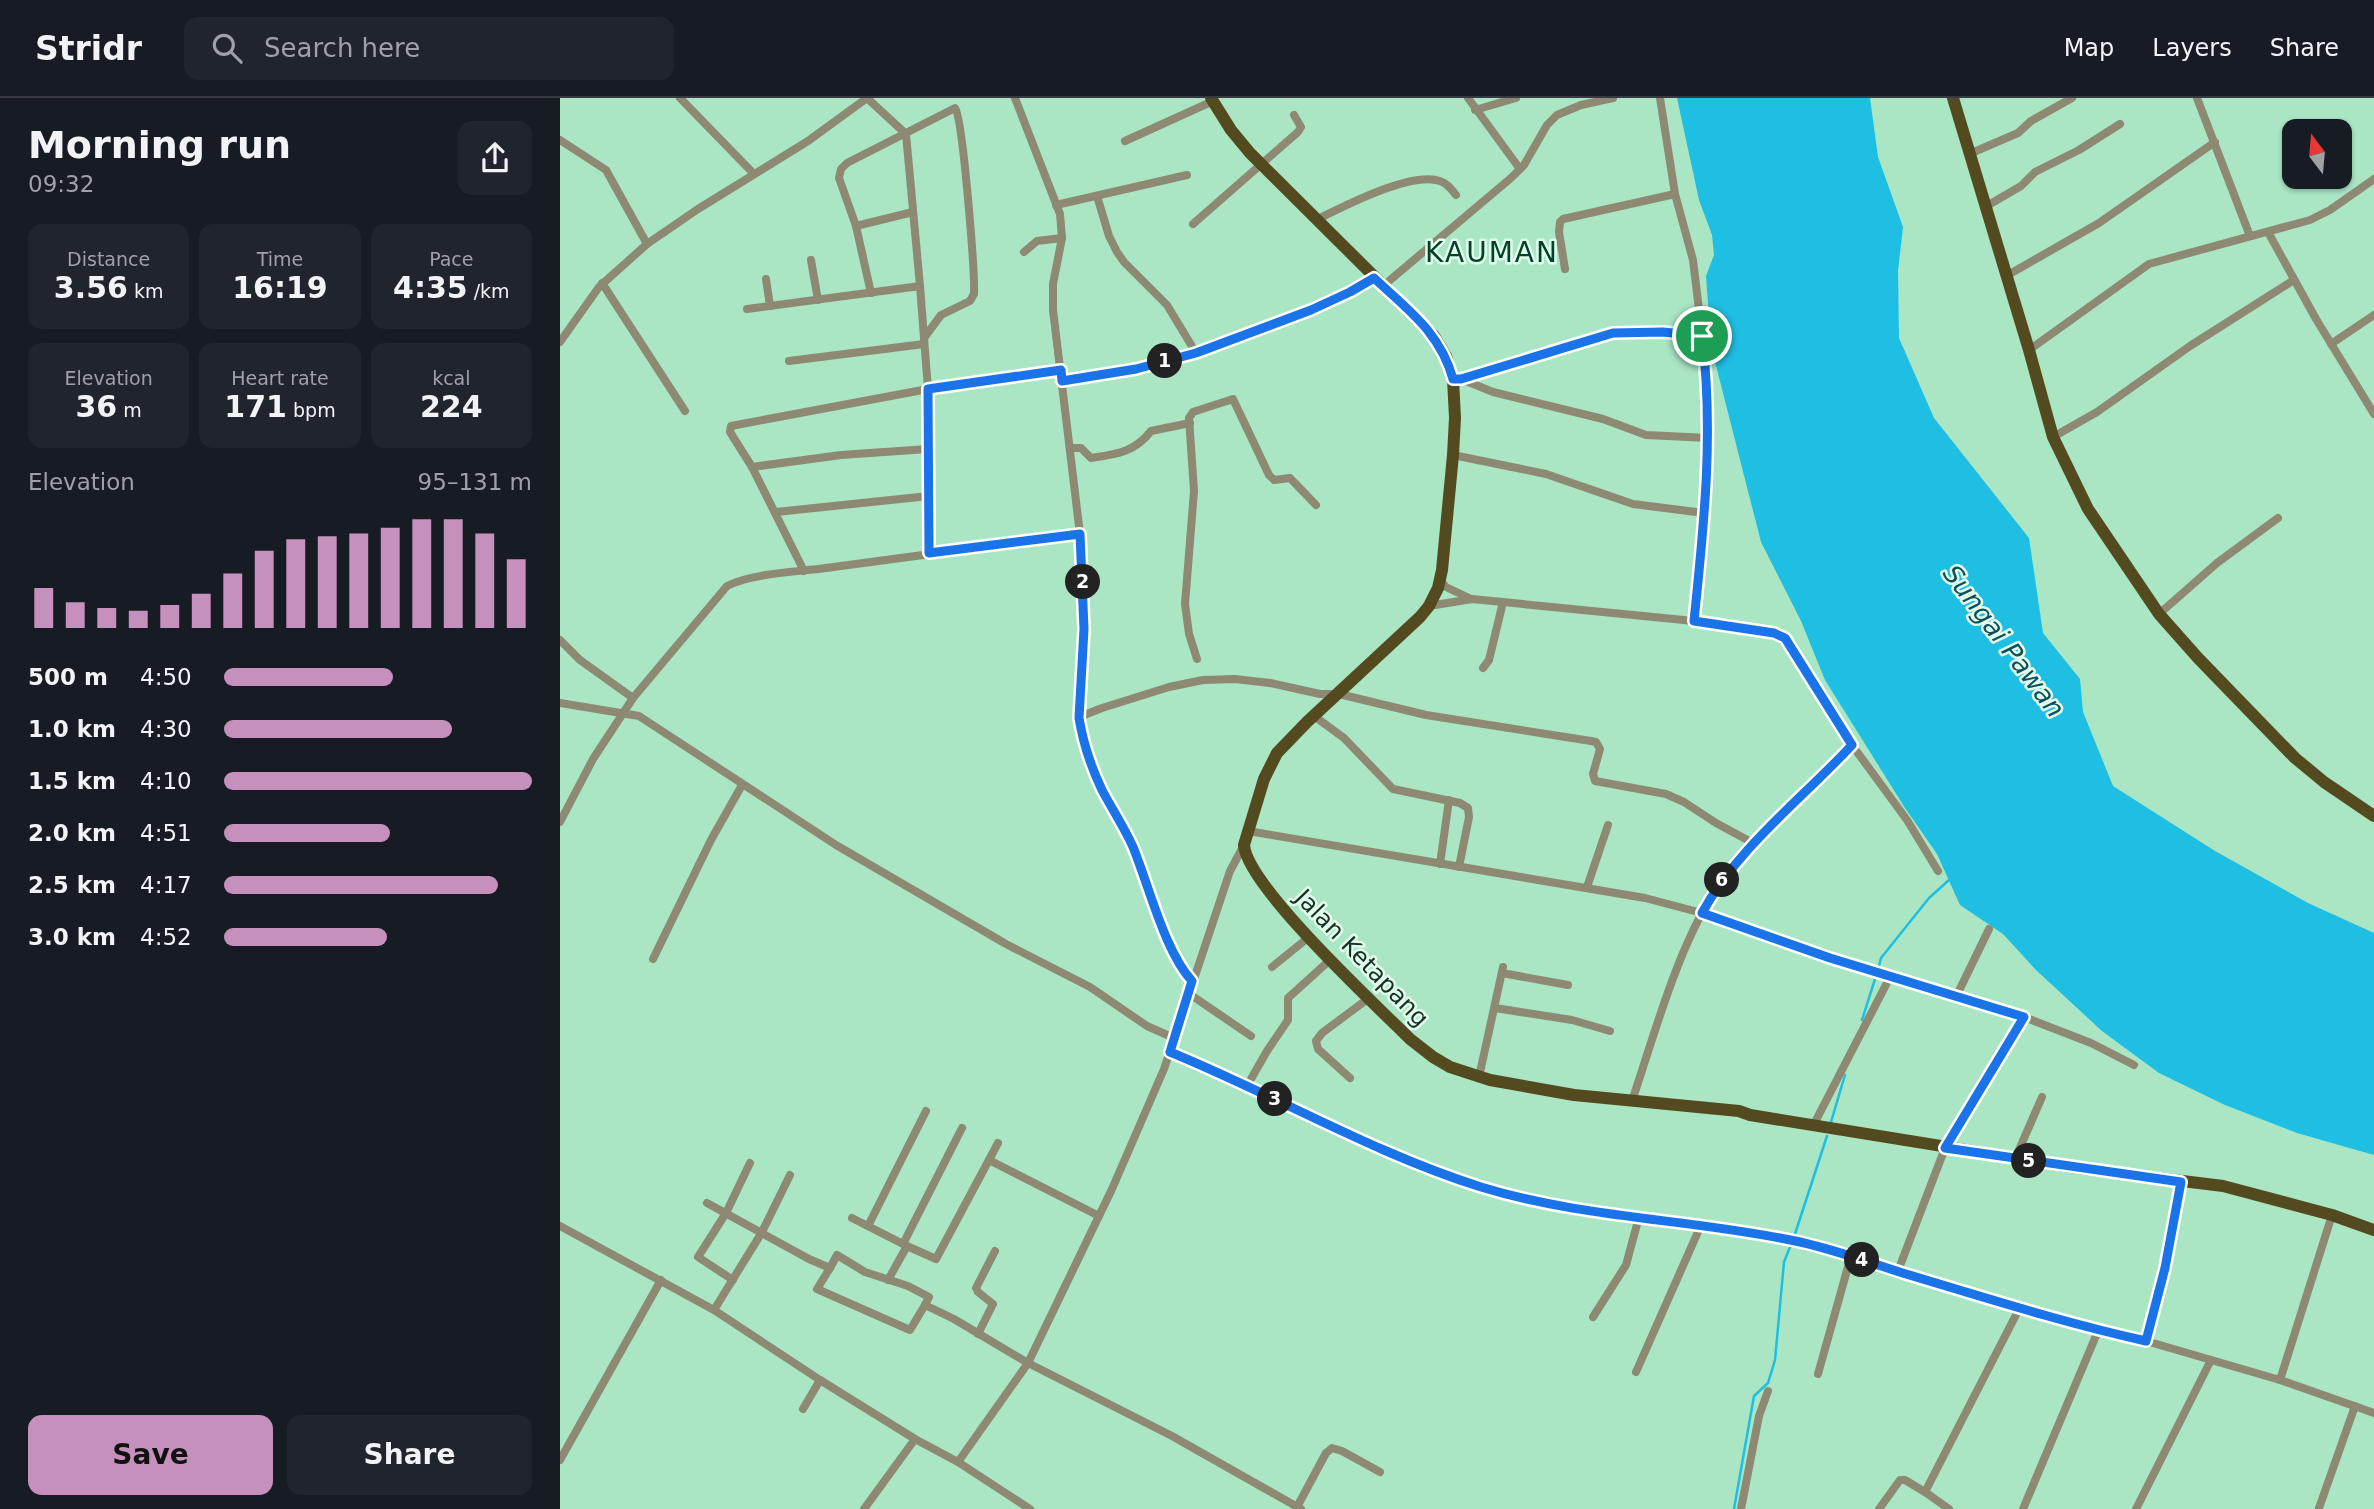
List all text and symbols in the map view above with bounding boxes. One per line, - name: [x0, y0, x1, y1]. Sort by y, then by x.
- search box: [184, 17, 674, 80]
- text: Stridr: [35, 29, 142, 68]
- icon: search: [208, 29, 246, 67]
- text: Search here: [264, 33, 420, 63]
- text: Map: [2064, 34, 2114, 62]
- text: Layers: [2152, 34, 2232, 62]
- text: Share: [2270, 34, 2339, 62]
- north arrow: [2282, 119, 2352, 189]
- map controls: [2282, 119, 2352, 189]
- button: share: [458, 121, 532, 195]
- text: Morning run: [28, 123, 291, 167]
- text: 09:32: [28, 171, 94, 197]
- district label: KAUMAN: [1425, 236, 1559, 269]
- text: Distance: [67, 248, 150, 270]
- text: Time: [257, 248, 303, 270]
- text: Pace: [429, 248, 474, 270]
- text: 3.56: [54, 270, 128, 305]
- text: 16:19: [232, 270, 328, 305]
- text: 4:35: [393, 270, 468, 305]
- text: km: [128, 280, 163, 302]
- text: /km: [468, 280, 510, 302]
- pin: [1672, 306, 1732, 366]
- icon: arrive: [1683, 317, 1721, 355]
- pin: 1: [1148, 344, 1182, 378]
- text: 1: [1158, 349, 1171, 371]
- text: Elevation: [65, 367, 153, 389]
- text: Heart rate: [231, 367, 329, 389]
- text: kcal: [432, 367, 471, 389]
- text: 36: [76, 389, 117, 424]
- text: 171: [224, 389, 287, 424]
- text: 224: [420, 389, 483, 424]
- text: m: [117, 399, 142, 421]
- text: bpm: [287, 399, 336, 421]
- text: Elevation: [28, 469, 135, 495]
- text: 95–131 m: [418, 469, 532, 495]
- water label: Sungai Pawan: [1937, 559, 2071, 723]
- pin: 2: [1065, 564, 1100, 600]
- text: 2: [1076, 570, 1089, 592]
- text: 500 m: [28, 664, 108, 690]
- text: 4:50: [140, 664, 192, 690]
- text: 1.0 km: [28, 716, 116, 742]
- text: 4:30: [140, 716, 192, 742]
- text: 1.5 km: [28, 768, 116, 794]
- text: 4:10: [140, 768, 192, 794]
- text: 2.0 km: [28, 820, 116, 846]
- text: 4:51: [140, 820, 192, 846]
- pin: 6: [1704, 862, 1740, 898]
- text: 6: [1715, 868, 1728, 890]
- text: 2.5 km: [28, 872, 116, 898]
- text: 4:17: [140, 872, 192, 898]
- street label: Jalan Ketapang: [1288, 882, 1435, 1032]
- text: 3.0 km: [28, 924, 116, 950]
- text: 4:52: [140, 924, 192, 950]
- pin: 3: [1258, 1082, 1292, 1116]
- text: 3: [1268, 1087, 1281, 1109]
- pin: 5: [2012, 1144, 2046, 1178]
- text: 5: [2022, 1149, 2035, 1171]
- pin: 4: [1844, 1242, 1880, 1278]
- text: 4: [1855, 1248, 1868, 1270]
- button: Save: [28, 1415, 273, 1495]
- button: Share: [287, 1415, 532, 1495]

